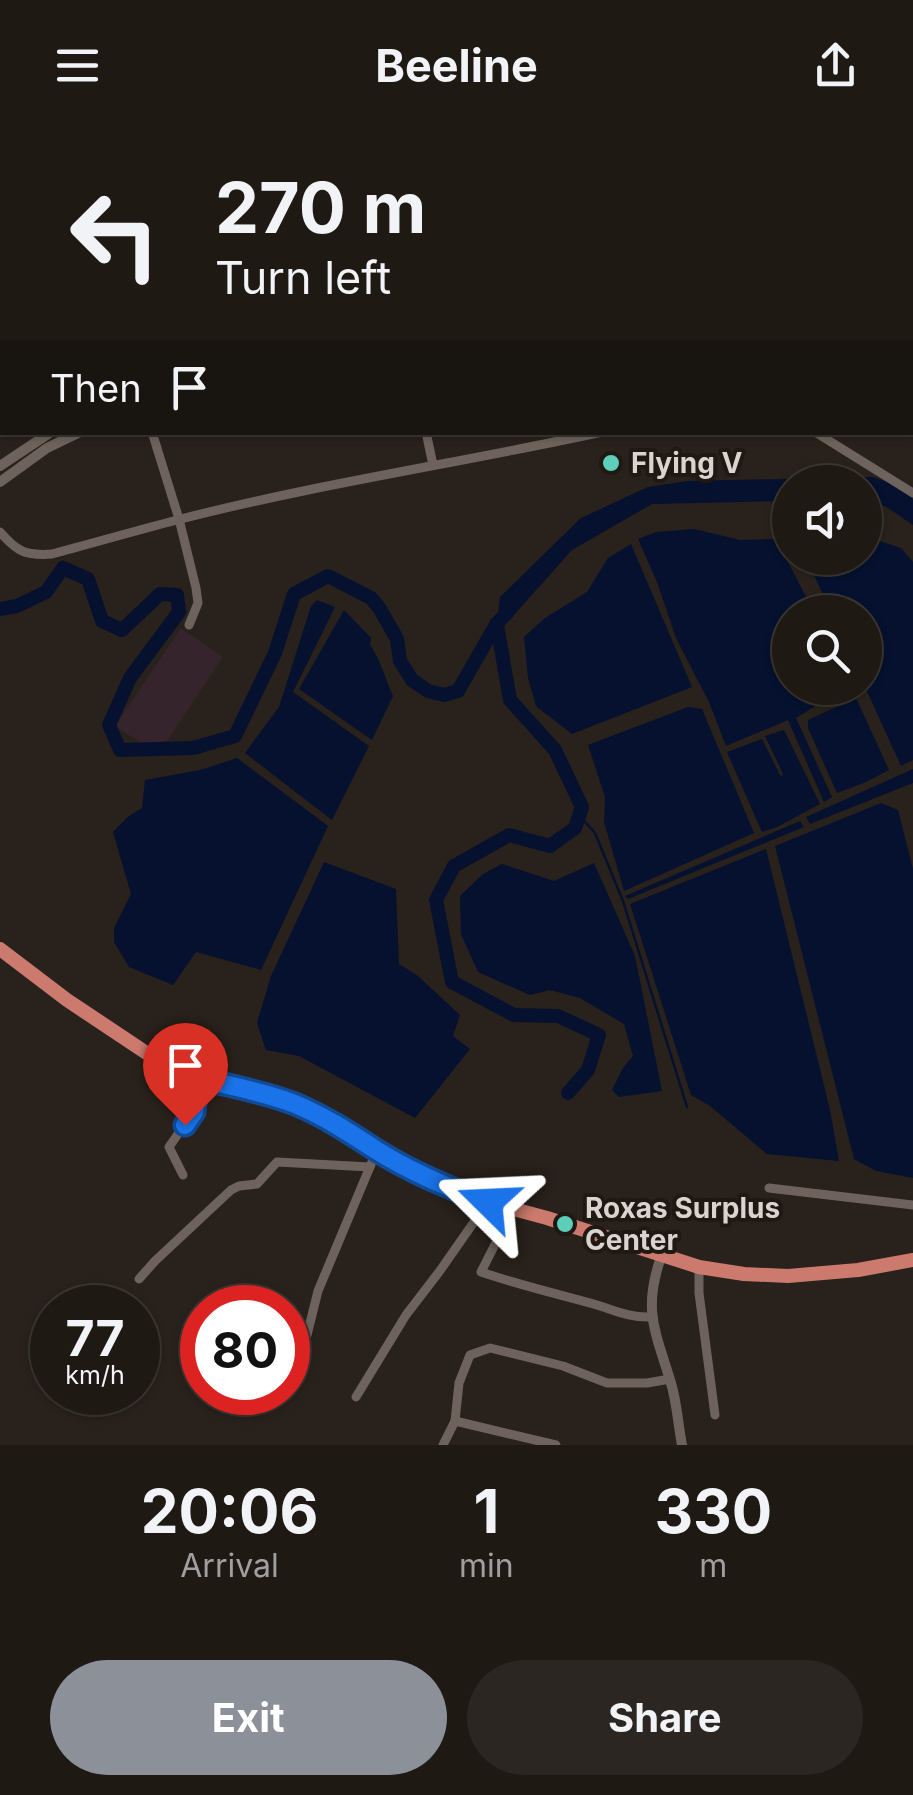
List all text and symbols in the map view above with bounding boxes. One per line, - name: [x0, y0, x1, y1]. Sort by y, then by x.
- icon: menu: [50, 38, 105, 93]
- text: Beeline: [375, 38, 538, 93]
- icon: share: [808, 38, 863, 93]
- text: 270 m: [215, 165, 426, 250]
- icon: left: [50, 170, 180, 300]
- text: Turn left: [215, 250, 391, 305]
- icon: arrive: [162, 360, 217, 415]
- text: Then: [50, 365, 142, 411]
- place label: Flying V: [631, 446, 743, 480]
- marker: Flying V: [600, 452, 622, 474]
- map controls: [772, 465, 882, 705]
- button: sound: [772, 465, 882, 575]
- button: search: [772, 595, 882, 705]
- pin: [143, 1023, 228, 1126]
- icon: arrive: [158, 1038, 213, 1093]
- position arrow: [436, 1150, 540, 1254]
- place label: Roxas Surplus Center: [585, 1191, 780, 1257]
- marker: Roxas Surplus Center: [554, 1213, 576, 1235]
- speed limit sign: 80: [180, 1285, 310, 1415]
- text: 77: [65, 1308, 125, 1368]
- text: km/h: [65, 1360, 125, 1390]
- text: 20:06: [141, 1475, 318, 1547]
- text: 1: [473, 1475, 499, 1547]
- text: 330: [654, 1475, 772, 1547]
- text: Arrival: [180, 1546, 279, 1585]
- text: min: [459, 1546, 514, 1585]
- text: m: [699, 1546, 727, 1585]
- button: Exit: [50, 1660, 447, 1775]
- button: Share: [467, 1660, 863, 1775]

